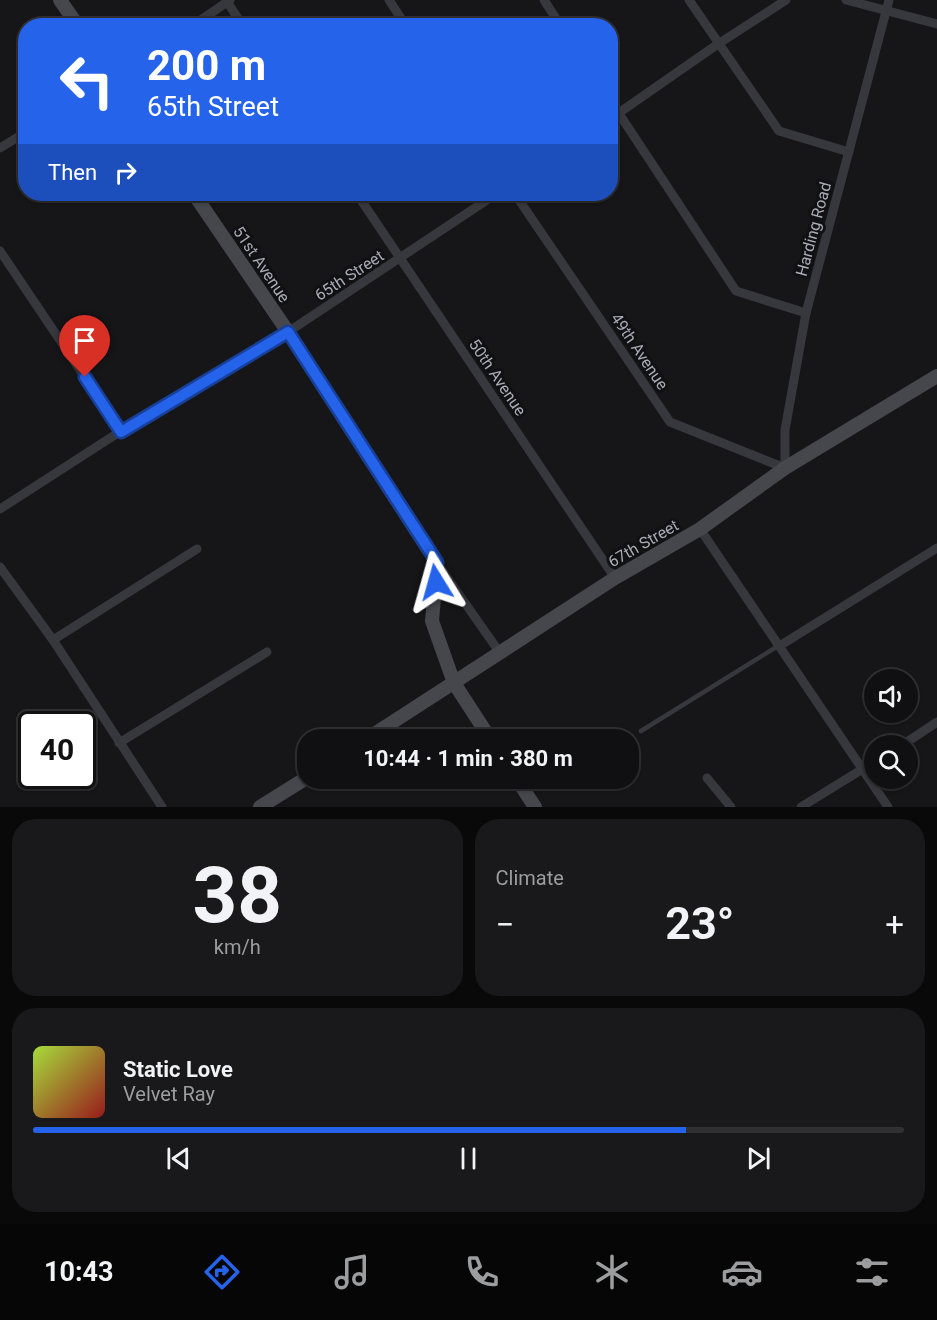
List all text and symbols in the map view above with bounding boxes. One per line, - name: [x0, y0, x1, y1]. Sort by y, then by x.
- text: 200 m: [147, 41, 266, 90]
- icon: left: [48, 42, 126, 120]
- text: 65th Street: [147, 91, 279, 123]
- icon: right: [109, 156, 142, 189]
- text: Then: [48, 160, 97, 185]
- street label: Harding Road: [792, 180, 835, 278]
- street label: 51st Avenue: [229, 223, 294, 306]
- street label: 65th Street: [311, 246, 387, 305]
- street label: 49th Avenue: [607, 309, 672, 393]
- pin: [59, 315, 110, 377]
- icon: arrive: [68, 324, 101, 357]
- street label: 50th Avenue: [465, 335, 530, 419]
- street label: 67th Street: [605, 516, 682, 571]
- position arrow: [404, 550, 468, 614]
- map controls: [864, 669, 918, 789]
- button: sound: [864, 669, 918, 723]
- speed limit sign: 40: [18, 711, 96, 789]
- button: search: [864, 735, 918, 789]
- text: 10:44 · 1 min · 380 m: [363, 746, 573, 771]
- text: 38: [192, 850, 282, 941]
- text: Climate: [496, 866, 564, 890]
- text: 23°: [665, 897, 734, 950]
- text: −: [496, 905, 514, 944]
- text: +: [885, 905, 904, 944]
- text: km/h: [214, 935, 261, 959]
- text: Static Love: [123, 1057, 233, 1082]
- text: Velvet Ray: [123, 1082, 215, 1106]
- icon: previous: [162, 1142, 195, 1175]
- icon: pause: [452, 1142, 485, 1175]
- icon: next: [742, 1142, 775, 1175]
- icon: directions: [201, 1251, 243, 1293]
- icon: music: [331, 1251, 373, 1293]
- icon: phone: [461, 1251, 503, 1293]
- icon: climate: [591, 1251, 633, 1293]
- icon: car: [721, 1251, 763, 1293]
- icon: filters: [851, 1251, 893, 1293]
- text: 10:43: [44, 1256, 114, 1288]

